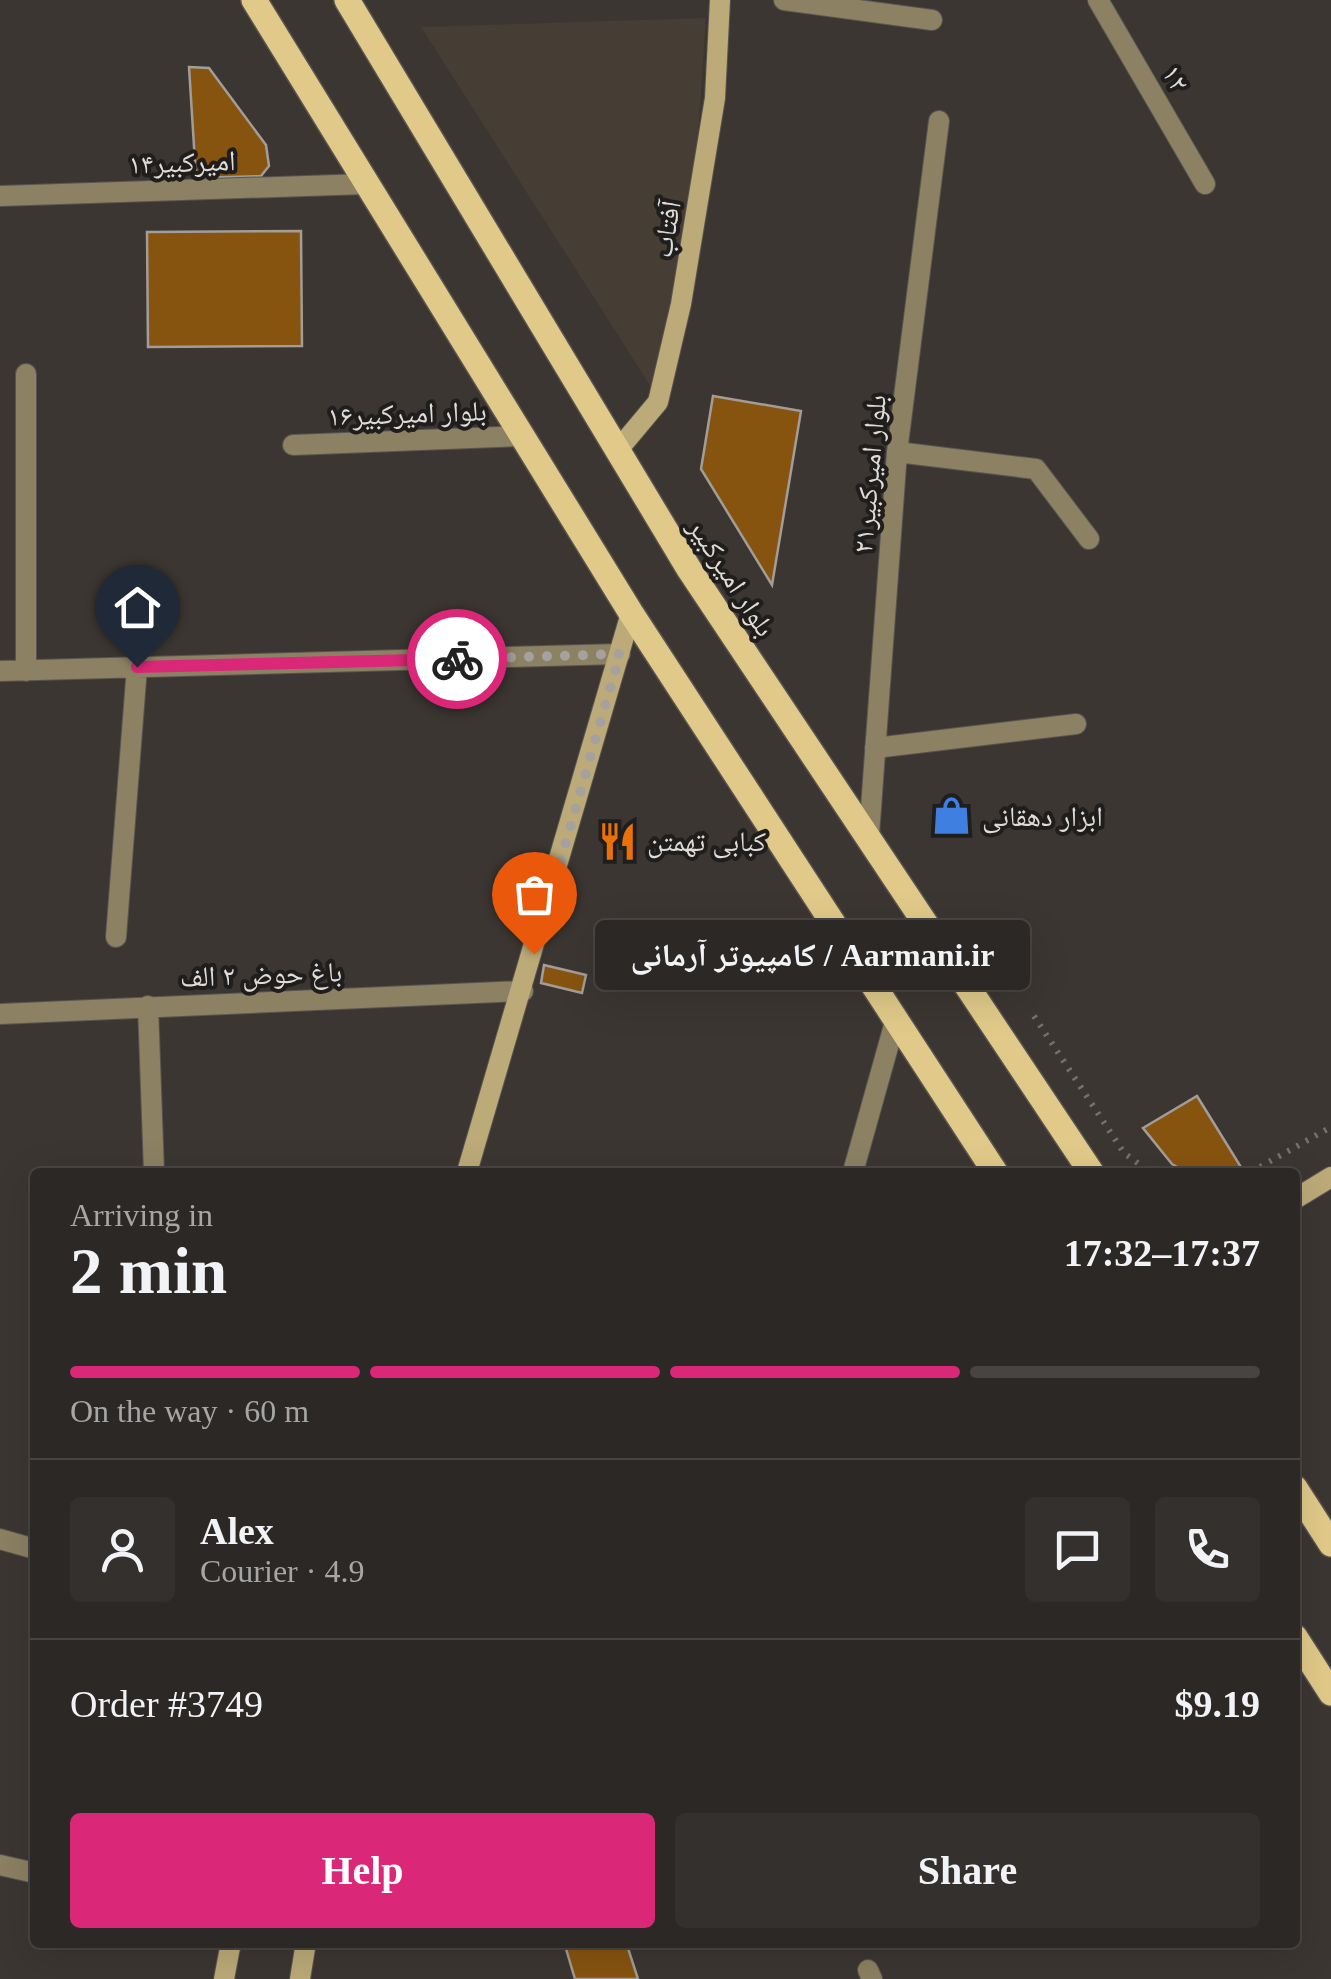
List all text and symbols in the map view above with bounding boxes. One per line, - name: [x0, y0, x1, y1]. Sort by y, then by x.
- street label: ۱۲: [1156, 60, 1195, 97]
- street label: امیرکبیر۱۴: [128, 145, 236, 180]
- street label: آفتاب: [646, 197, 687, 260]
- street label: بلوار امیرکبیر۲۱: [847, 393, 892, 555]
- street label: بلوار امیرکبیر۱۶: [327, 395, 487, 432]
- street label: بلوار امیرکبیر: [681, 512, 781, 642]
- pin: [95, 565, 180, 668]
- icon: home: [110, 580, 165, 635]
- courier: [407, 609, 507, 709]
- icon: bike: [430, 632, 485, 687]
- shop icon: ابزار دهقانی: [931, 795, 973, 837]
- place label: ابزار دهقانی: [982, 801, 1103, 834]
- restaurant icon: کبابی تهمتن: [596, 820, 638, 862]
- place label: کبابی تهمتن: [647, 826, 766, 859]
- pin: [492, 852, 577, 955]
- icon: bag: [507, 867, 562, 922]
- callout: کامپیوتر آرمانی / Aarmani.ir: [594, 919, 1029, 989]
- text: کامپیوتر آرمانی / Aarmani.ir: [631, 937, 994, 973]
- street label: باغ حوض ۲ الف: [179, 956, 343, 995]
- text: Arriving in: [70, 1197, 213, 1233]
- text: 17:32–17:37: [1064, 1232, 1260, 1274]
- text: 2 min: [70, 1235, 227, 1307]
- text: On the way · 60 m: [70, 1393, 309, 1429]
- button: person: [70, 1497, 175, 1602]
- button: chat: [1025, 1497, 1130, 1602]
- button: phone: [1155, 1497, 1260, 1602]
- text: Alex: [200, 1510, 274, 1552]
- text: Courier · 4.9: [200, 1553, 364, 1589]
- text: Order #3749: [70, 1683, 263, 1725]
- text: $9.19: [1175, 1683, 1260, 1725]
- button: Help: [70, 1813, 655, 1928]
- button: Share: [675, 1813, 1260, 1928]

